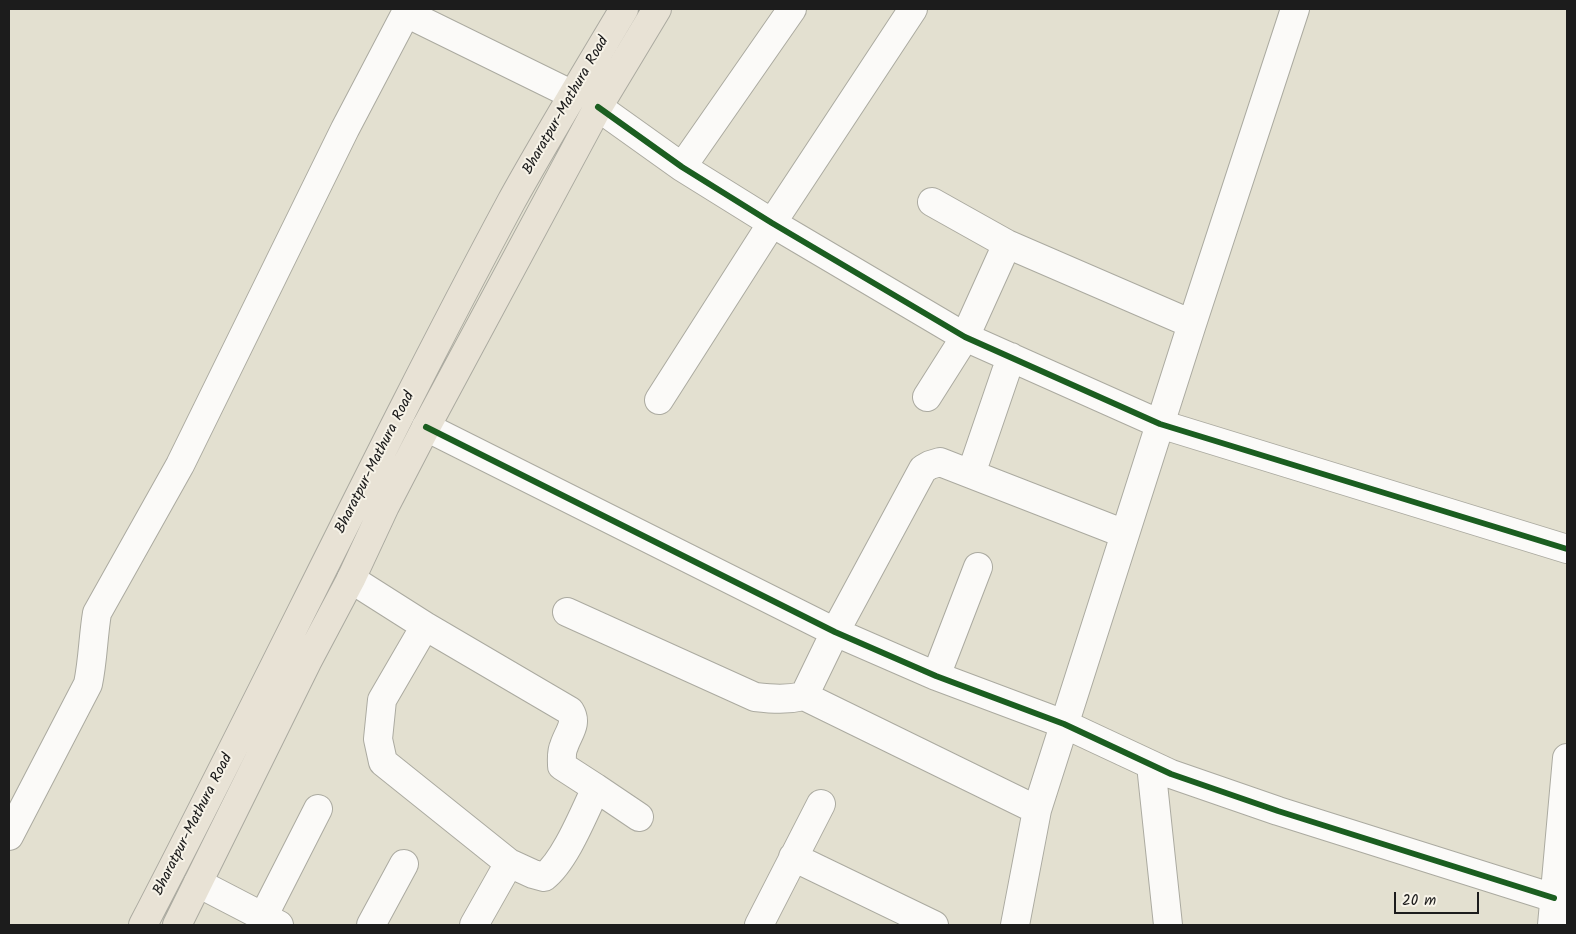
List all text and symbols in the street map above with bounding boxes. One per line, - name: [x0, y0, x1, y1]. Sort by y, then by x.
- street label: Bharatpur-Mathura Road: [520, 34, 614, 178]
- street label: Bharatpur-Mathura Road: [332, 389, 420, 537]
- street label: Bharatpur-Mathura Road: [150, 751, 238, 899]
- scale bar: [1396, 882, 1481, 914]
- text: 20 m: [1402, 889, 1436, 913]

